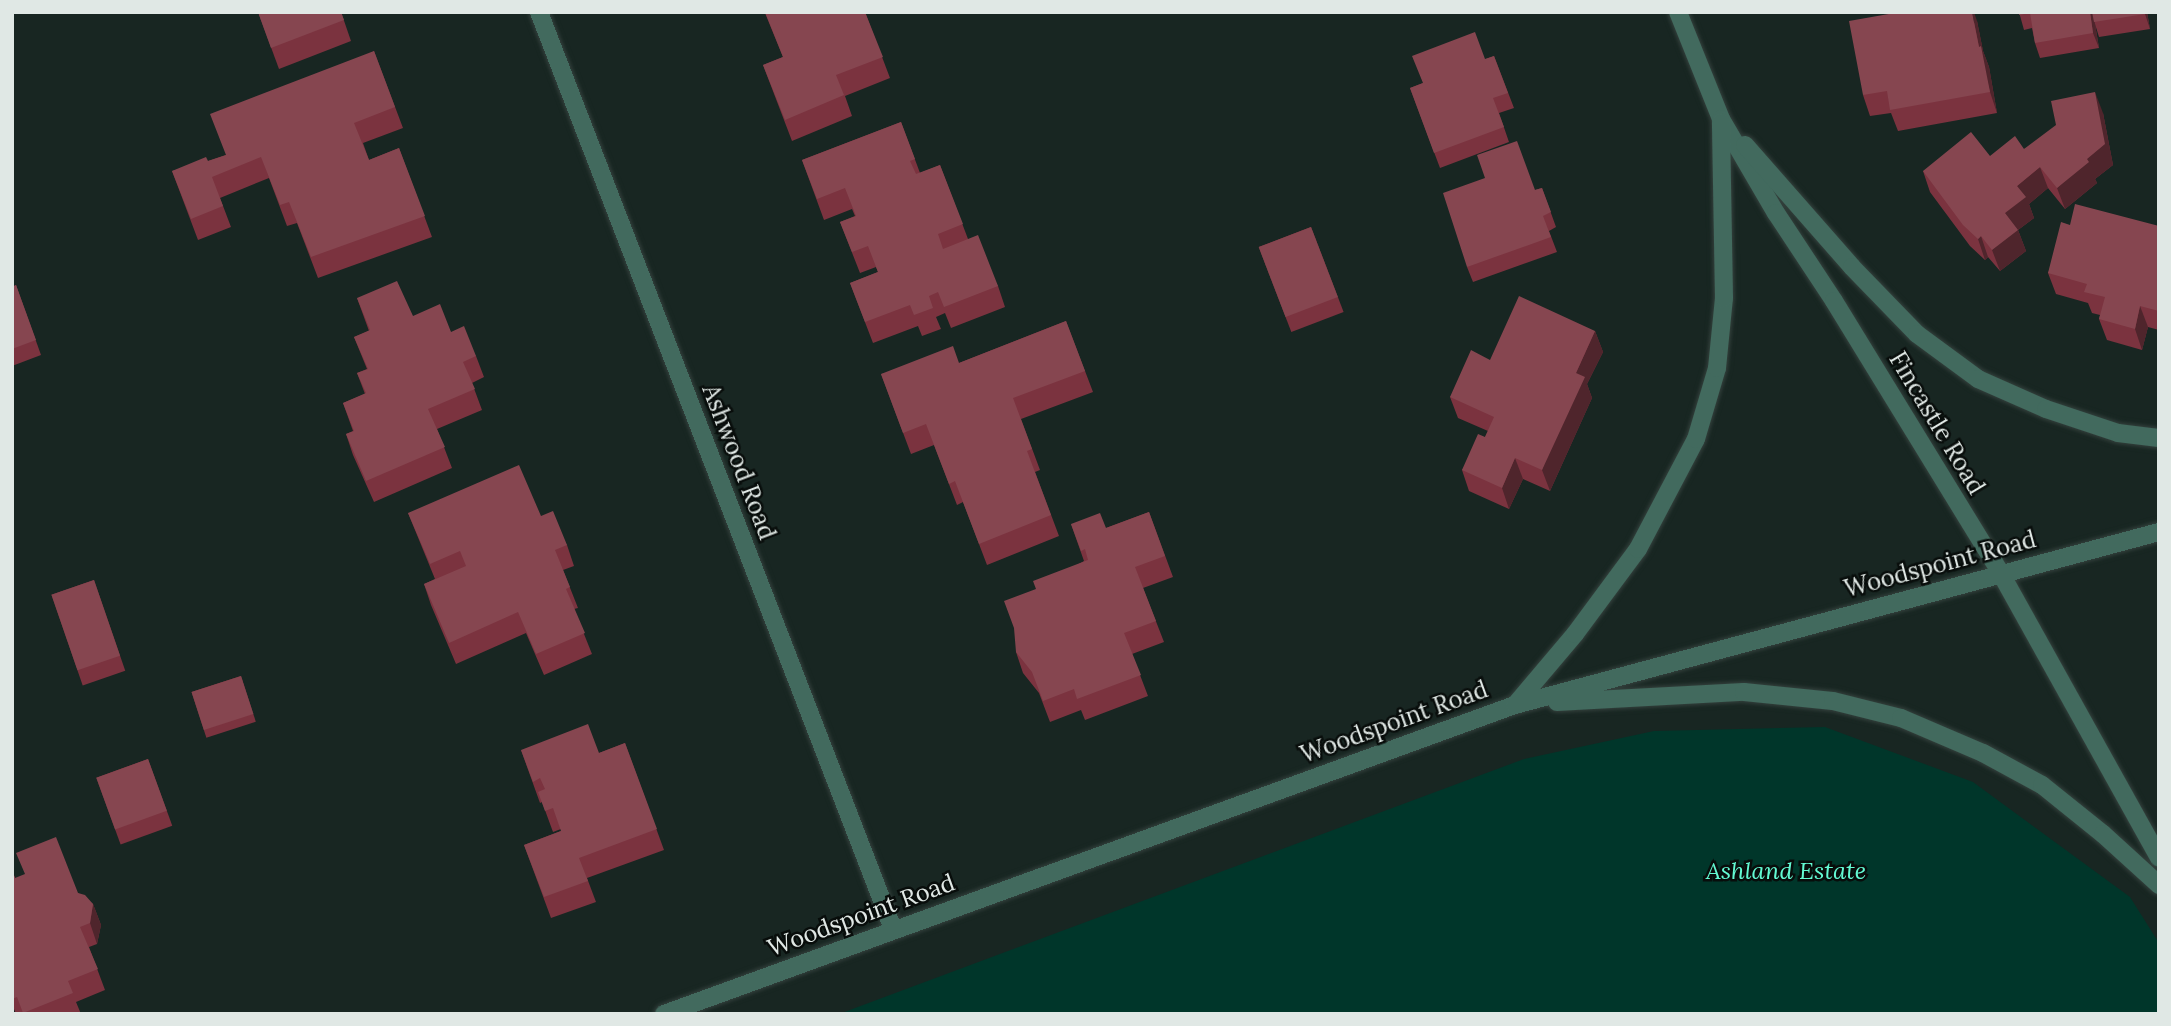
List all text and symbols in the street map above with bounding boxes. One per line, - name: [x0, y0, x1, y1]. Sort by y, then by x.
- street label: Fincastle Road: [1883, 346, 1991, 500]
- street label: Ashwood Road: [696, 380, 782, 544]
- street label: Woodspoint Road: [1841, 525, 2039, 603]
- street label: Woodspoint Road: [1296, 675, 1492, 769]
- park label: Ashland Estate: [1706, 857, 1866, 885]
- street label: Woodspoint Road: [763, 868, 959, 962]

